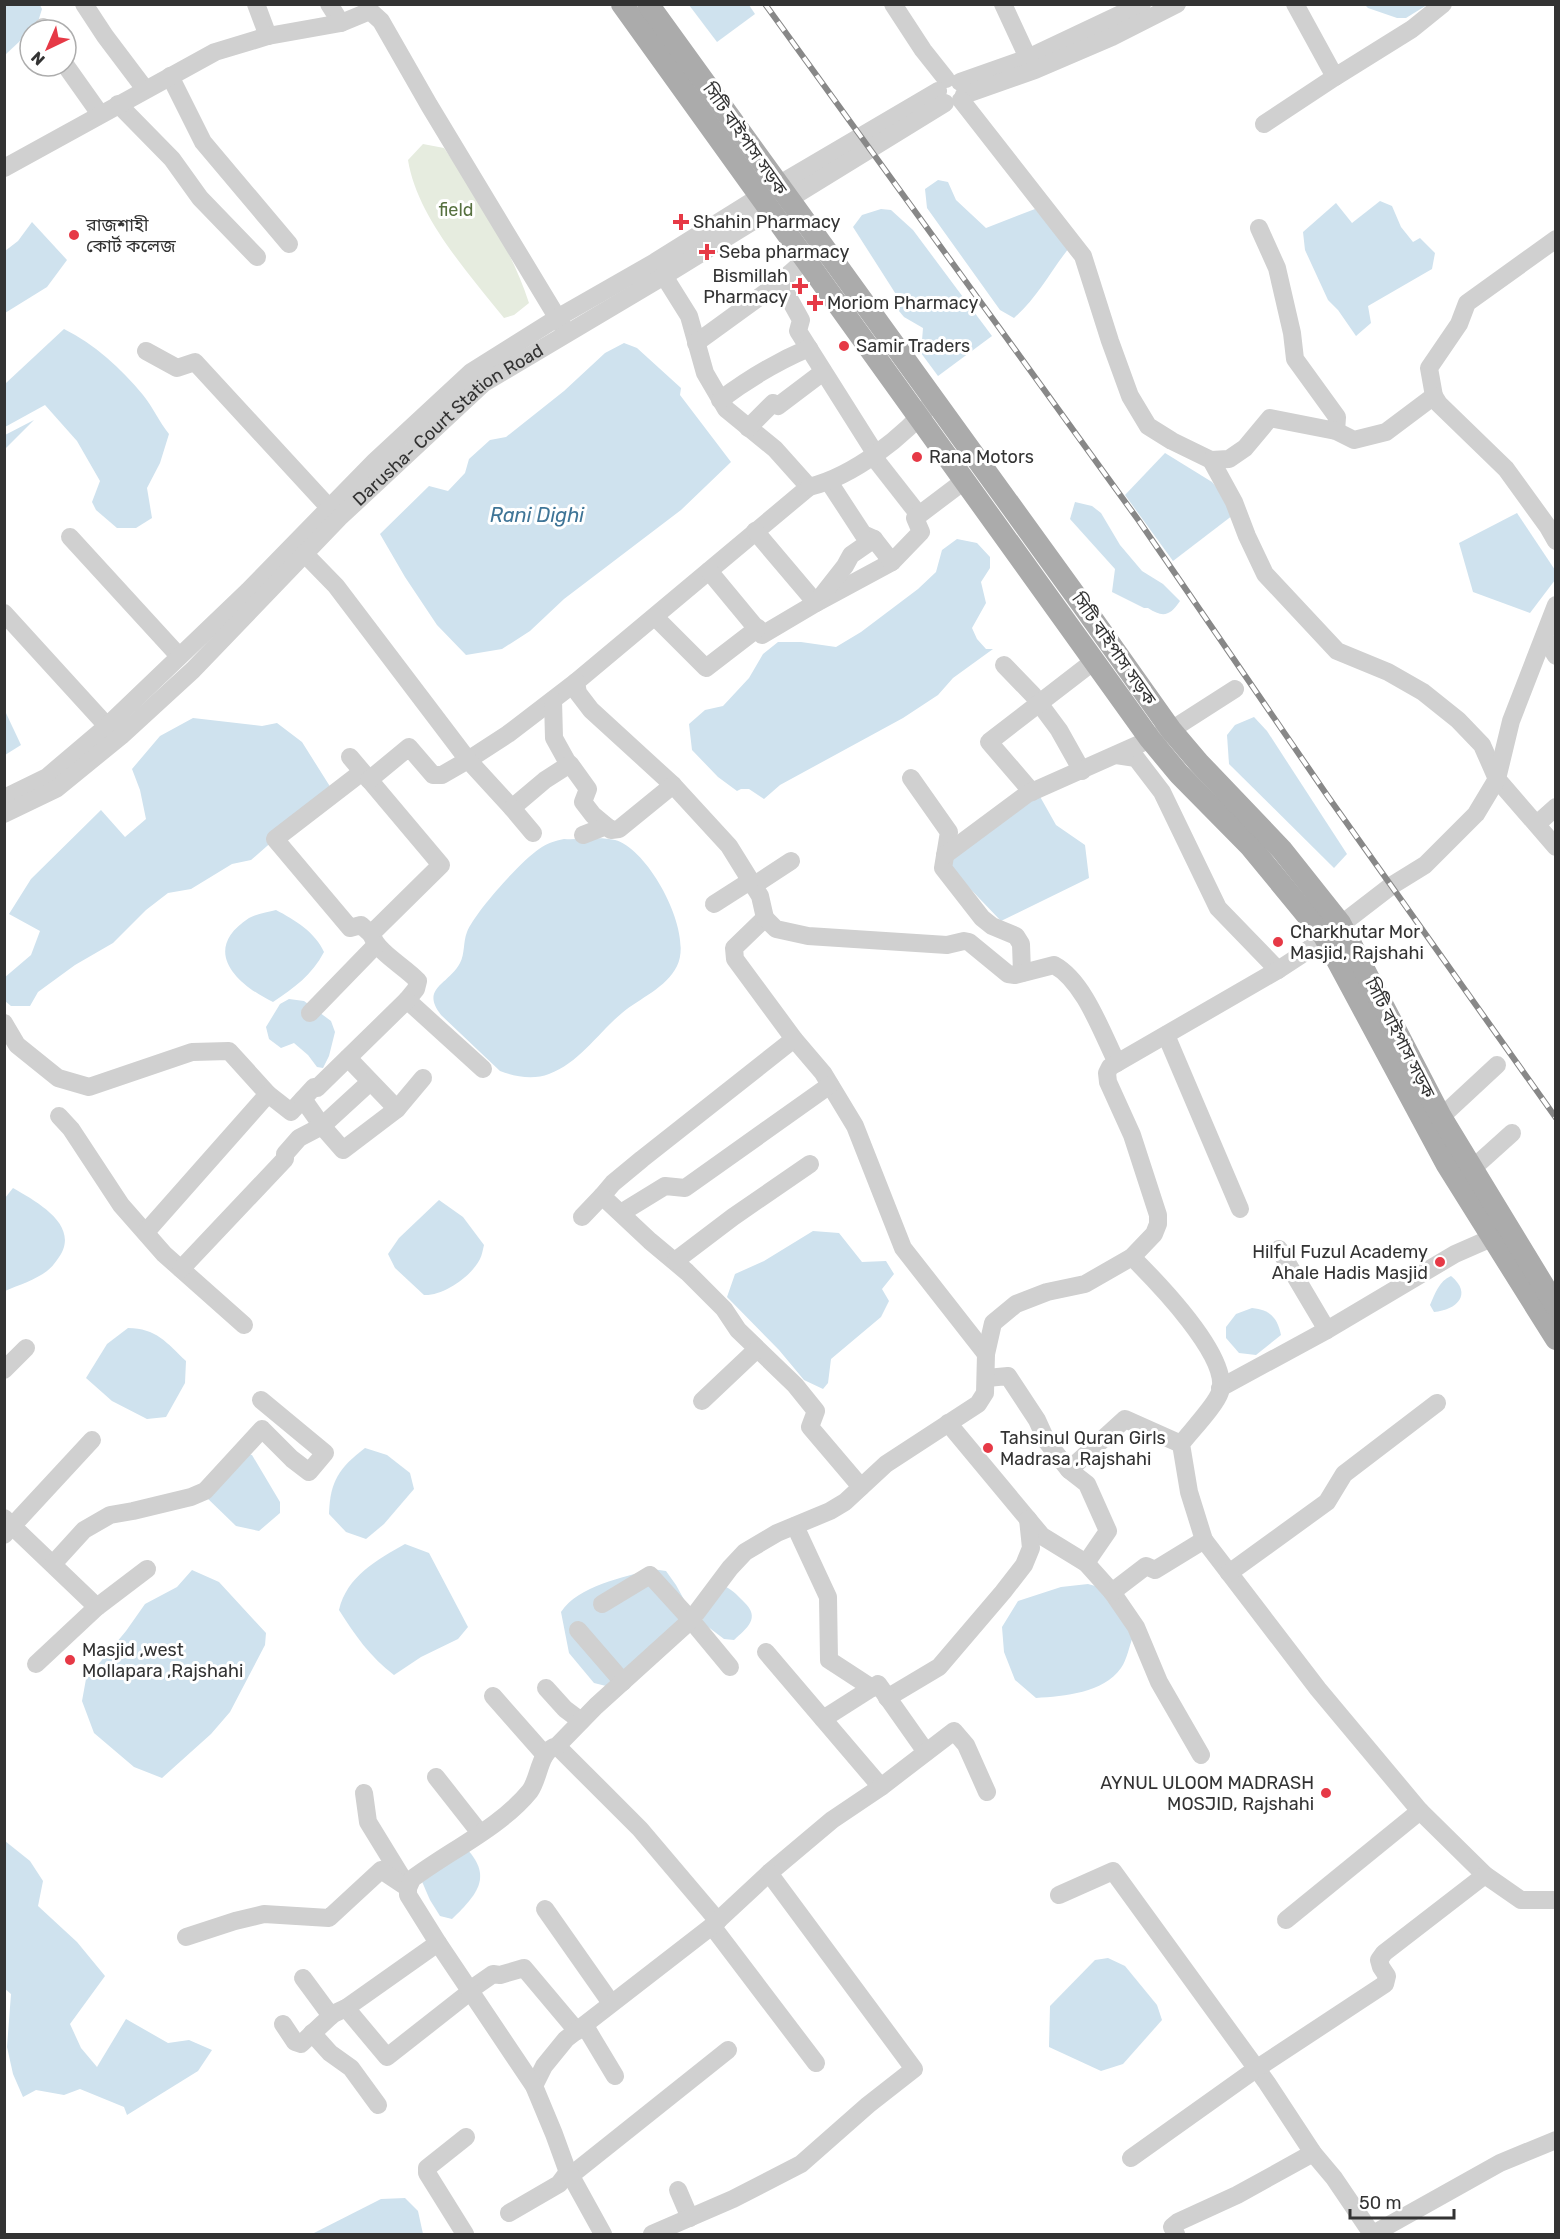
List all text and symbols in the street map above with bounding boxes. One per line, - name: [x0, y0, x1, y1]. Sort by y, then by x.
- north arrow: [18, 18, 78, 78]
- text: N: [27, 48, 49, 69]
- street label: সিটি বাইপাস সড়ক: [698, 78, 792, 200]
- park label: field: [438, 199, 474, 221]
- place label: Shahin Pharmacy: [693, 211, 841, 233]
- place label: রাজশাহী কোর্ট কলেজ: [85, 214, 176, 257]
- marker: Shahin Pharmacy: [674, 215, 688, 229]
- marker: রাজশাহী কোর্ট কলেজ: [67, 228, 81, 242]
- place label: Seba pharmacy: [719, 241, 849, 263]
- marker: Seba pharmacy: [700, 245, 714, 259]
- place label: Bismillah Pharmacy: [703, 265, 788, 308]
- marker: Bismillah Pharmacy: [793, 279, 807, 293]
- place label: Moriom Pharmacy: [827, 292, 978, 314]
- marker: Moriom Pharmacy: [808, 296, 822, 310]
- place label: Samir Traders: [856, 335, 970, 357]
- street label: Darusha- Court Station Road: [348, 339, 547, 511]
- marker: Samir Traders: [837, 339, 851, 353]
- place label: Rana Motors: [929, 446, 1034, 468]
- marker: Rana Motors: [910, 450, 924, 464]
- water label: Rani Dighi: [490, 503, 585, 527]
- street label: সিটি বাইপাস সড়ক: [1067, 588, 1161, 710]
- place label: Charkhutar Mor Masjid, Rajshahi: [1290, 921, 1424, 964]
- marker: Charkhutar Mor Masjid, Rajshahi: [1271, 935, 1285, 949]
- street label: সিটি বাইপাস সড়ক: [1360, 973, 1440, 1102]
- place label: Hilful Fuzul Academy Ahale Hadis Masjid: [1252, 1241, 1428, 1284]
- marker: Hilful Fuzul Academy Ahale Hadis Masjid: [1433, 1255, 1447, 1269]
- place label: Tahsinul Quran Girls Madrasa ,Rajshahi: [1000, 1427, 1166, 1470]
- marker: Tahsinul Quran Girls Madrasa ,Rajshahi: [981, 1441, 995, 1455]
- place label: Masjid ,west Mollapara ,Rajshahi: [82, 1639, 243, 1682]
- marker: Masjid ,west Mollapara ,Rajshahi: [63, 1653, 77, 1667]
- place label: AYNUL ULOOM MADRASH MOSJID, Rajshahi: [1100, 1772, 1314, 1815]
- marker: AYNUL ULOOM MADRASH MOSJID, Rajshahi: [1319, 1786, 1333, 1800]
- scale bar: [1350, 2182, 1454, 2220]
- text: 50 m: [1359, 2192, 1402, 2214]

